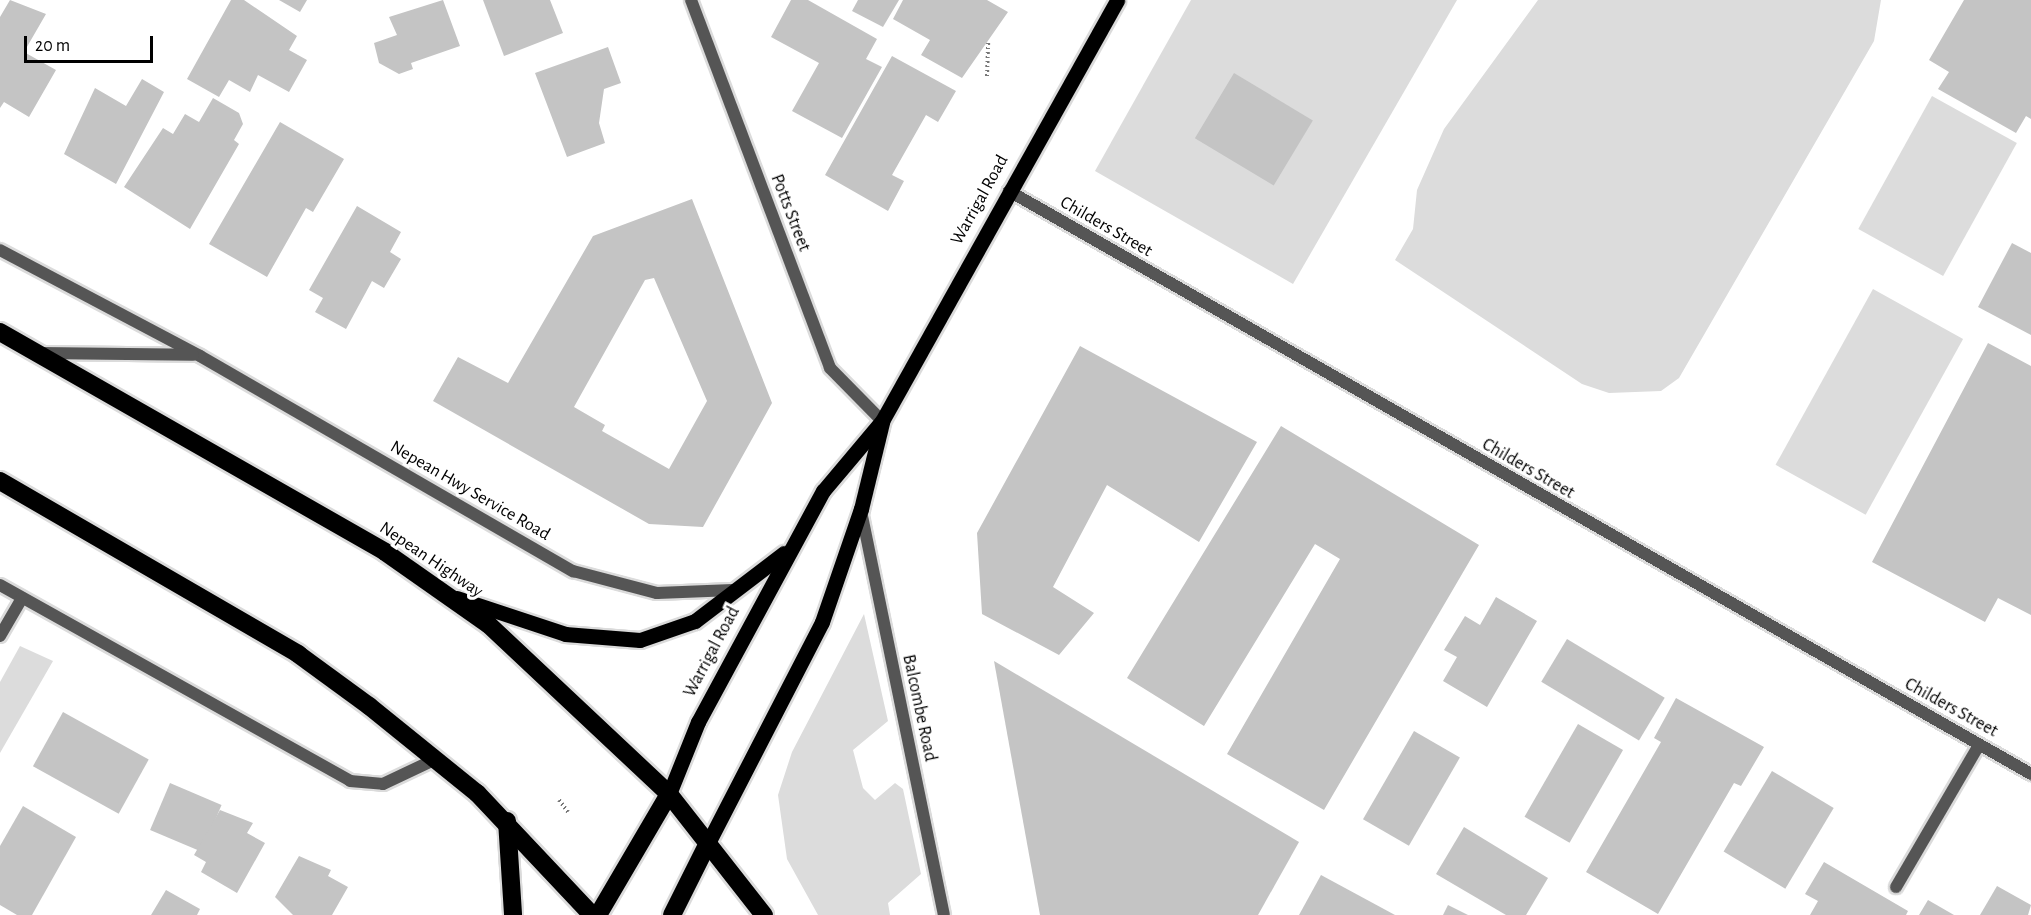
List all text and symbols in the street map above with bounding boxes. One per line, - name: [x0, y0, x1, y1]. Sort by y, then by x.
- scale bar: [27, 24, 156, 62]
- text: 20 m: [35, 37, 70, 55]
- street label: Warrigal Road: [946, 151, 1014, 249]
- street label: Potts Street: [765, 171, 815, 255]
- street label: Childers Street: [1056, 192, 1156, 262]
- street label: Childers Street: [1478, 434, 1578, 504]
- street label: Nepean Hwy Service Road: [386, 436, 554, 546]
- street label: Nepean Highway: [375, 517, 487, 603]
- street label: Warrigal Road: [679, 603, 745, 701]
- street label: Balcombe Road: [897, 653, 941, 763]
- street label: Childers Street: [1901, 674, 2001, 742]

